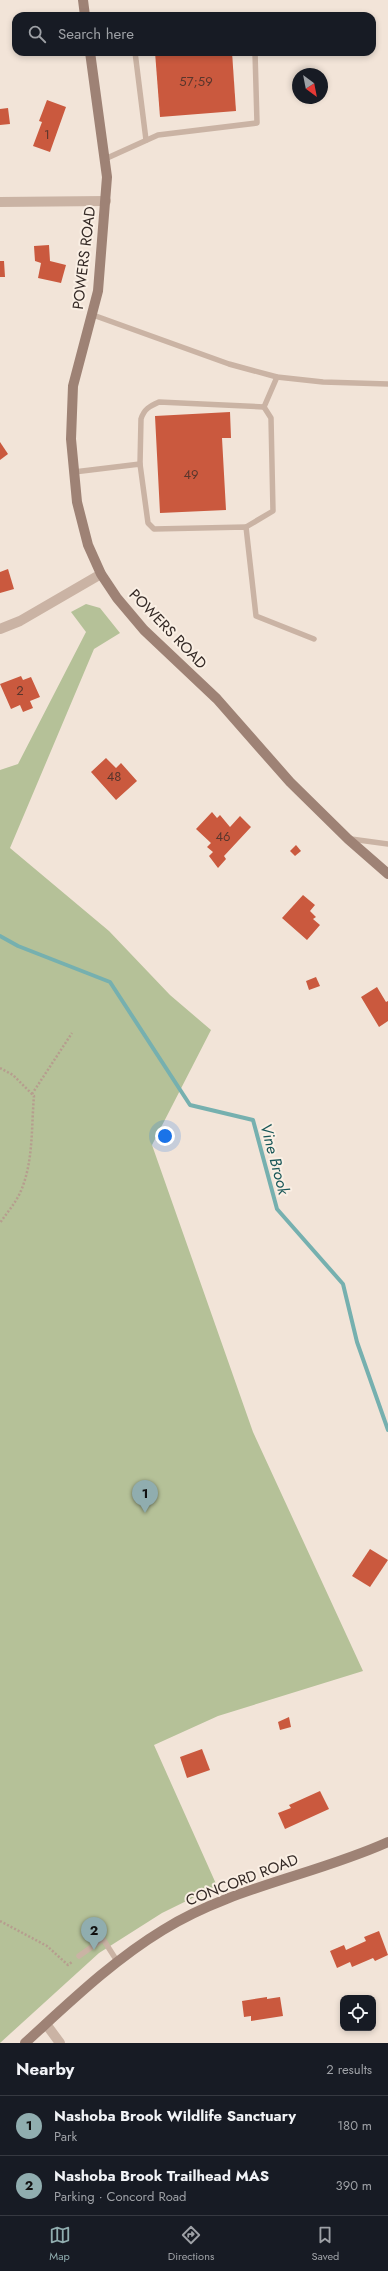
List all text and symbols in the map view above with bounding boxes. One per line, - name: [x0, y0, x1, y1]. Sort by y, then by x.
- search box: [12, 12, 376, 56]
- icon: search: [26, 23, 48, 45]
- text: Search here: [58, 23, 134, 45]
- north arrow: [292, 68, 328, 104]
- house number: 57;59: [179, 72, 213, 91]
- house number: 1: [44, 125, 50, 144]
- street label: POWERS ROAD: [67, 205, 101, 311]
- house number: 49: [183, 465, 199, 484]
- street label: POWERS ROAD: [124, 584, 212, 674]
- house number: 2: [16, 681, 24, 700]
- house number: 48: [107, 767, 121, 786]
- house number: 46: [215, 827, 231, 846]
- water label: Vine Brook: [254, 1121, 296, 1198]
- your location: [155, 1126, 175, 1146]
- pin: 1: [132, 1480, 158, 1513]
- street label: CONCORD ROAD: [183, 1848, 301, 1912]
- pin: 2: [81, 1917, 107, 1950]
- map controls: [340, 1995, 376, 2031]
- button: locate: [340, 1995, 376, 2031]
- text: Nearby: [16, 2057, 74, 2081]
- text: 2 results: [326, 2060, 372, 2079]
- text: Nashoba Brook Wildlife Sanctuary: [54, 2105, 296, 2127]
- text: 1: [26, 2116, 32, 2135]
- text: 180 m: [337, 2116, 372, 2135]
- text: Park: [54, 2127, 77, 2146]
- text: Nashoba Brook Trailhead MAS: [54, 2165, 269, 2187]
- text: 2: [25, 2176, 33, 2195]
- text: 390 m: [336, 2176, 372, 2195]
- text: Parking · Concord Road: [54, 2187, 186, 2206]
- tab: Map: [49, 2224, 71, 2264]
- tab: Directions: [168, 2224, 214, 2264]
- tab: Saved: [312, 2224, 339, 2264]

